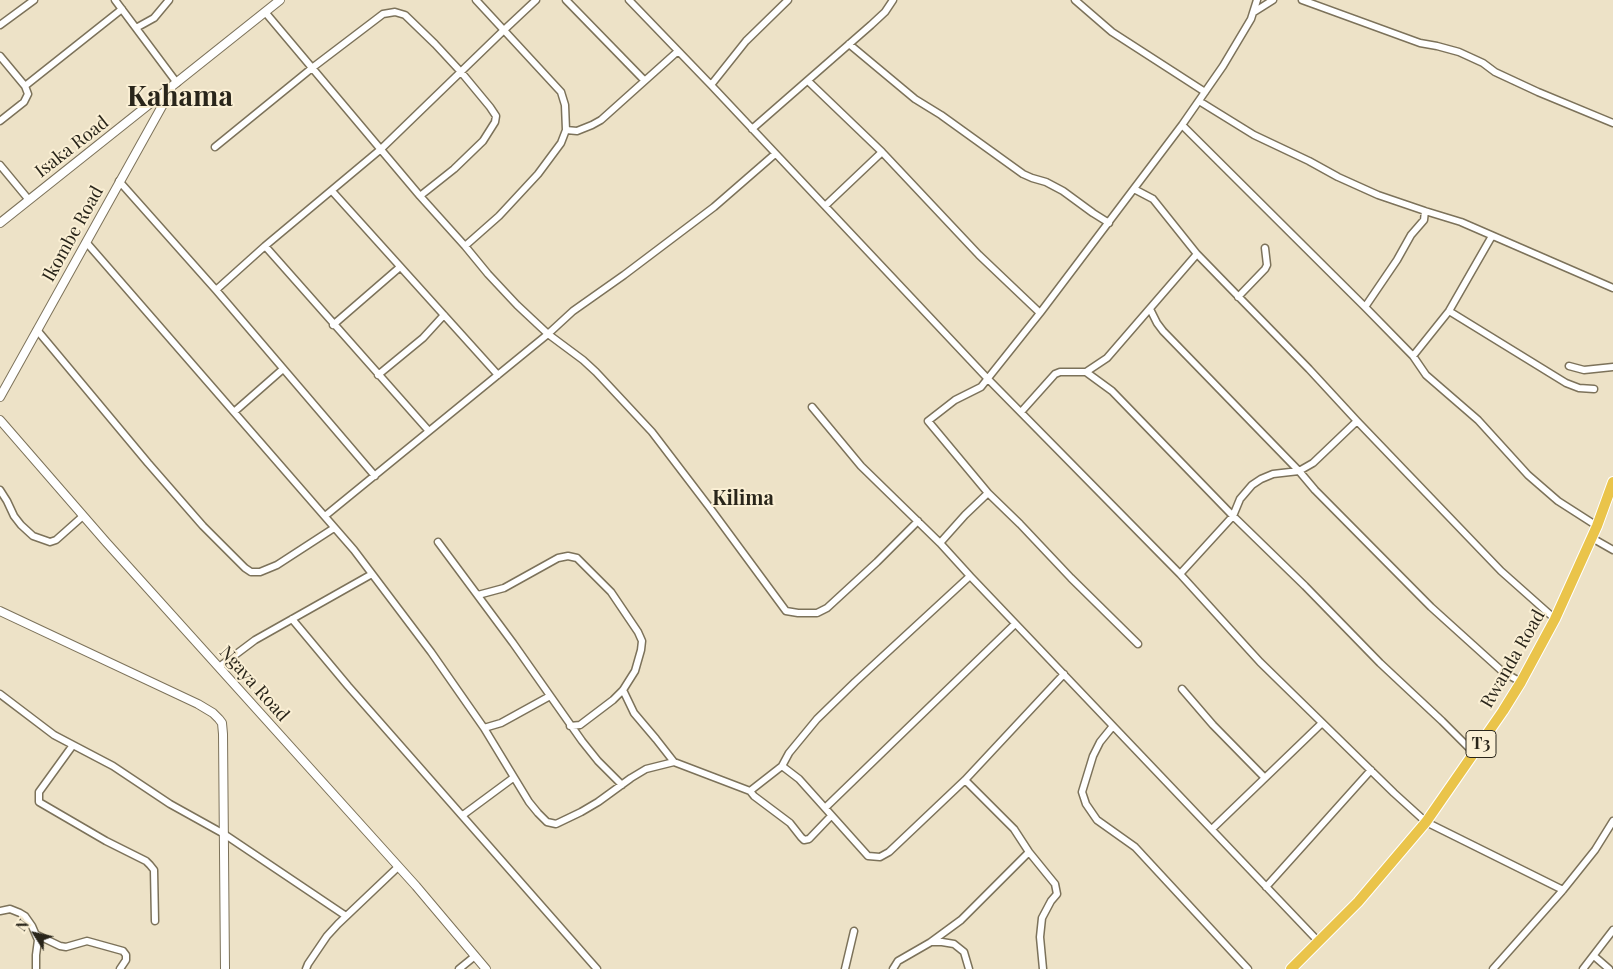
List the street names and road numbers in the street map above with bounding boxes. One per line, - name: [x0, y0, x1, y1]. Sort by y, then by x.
- street label: Isaka Road: [31, 112, 113, 182]
- street label: Ikombe Road: [38, 182, 108, 286]
- street label: Rwanda Road: [1476, 606, 1550, 712]
- street label: Ngaya Road: [215, 642, 293, 726]
- road number: T3: [1466, 731, 1496, 758]

